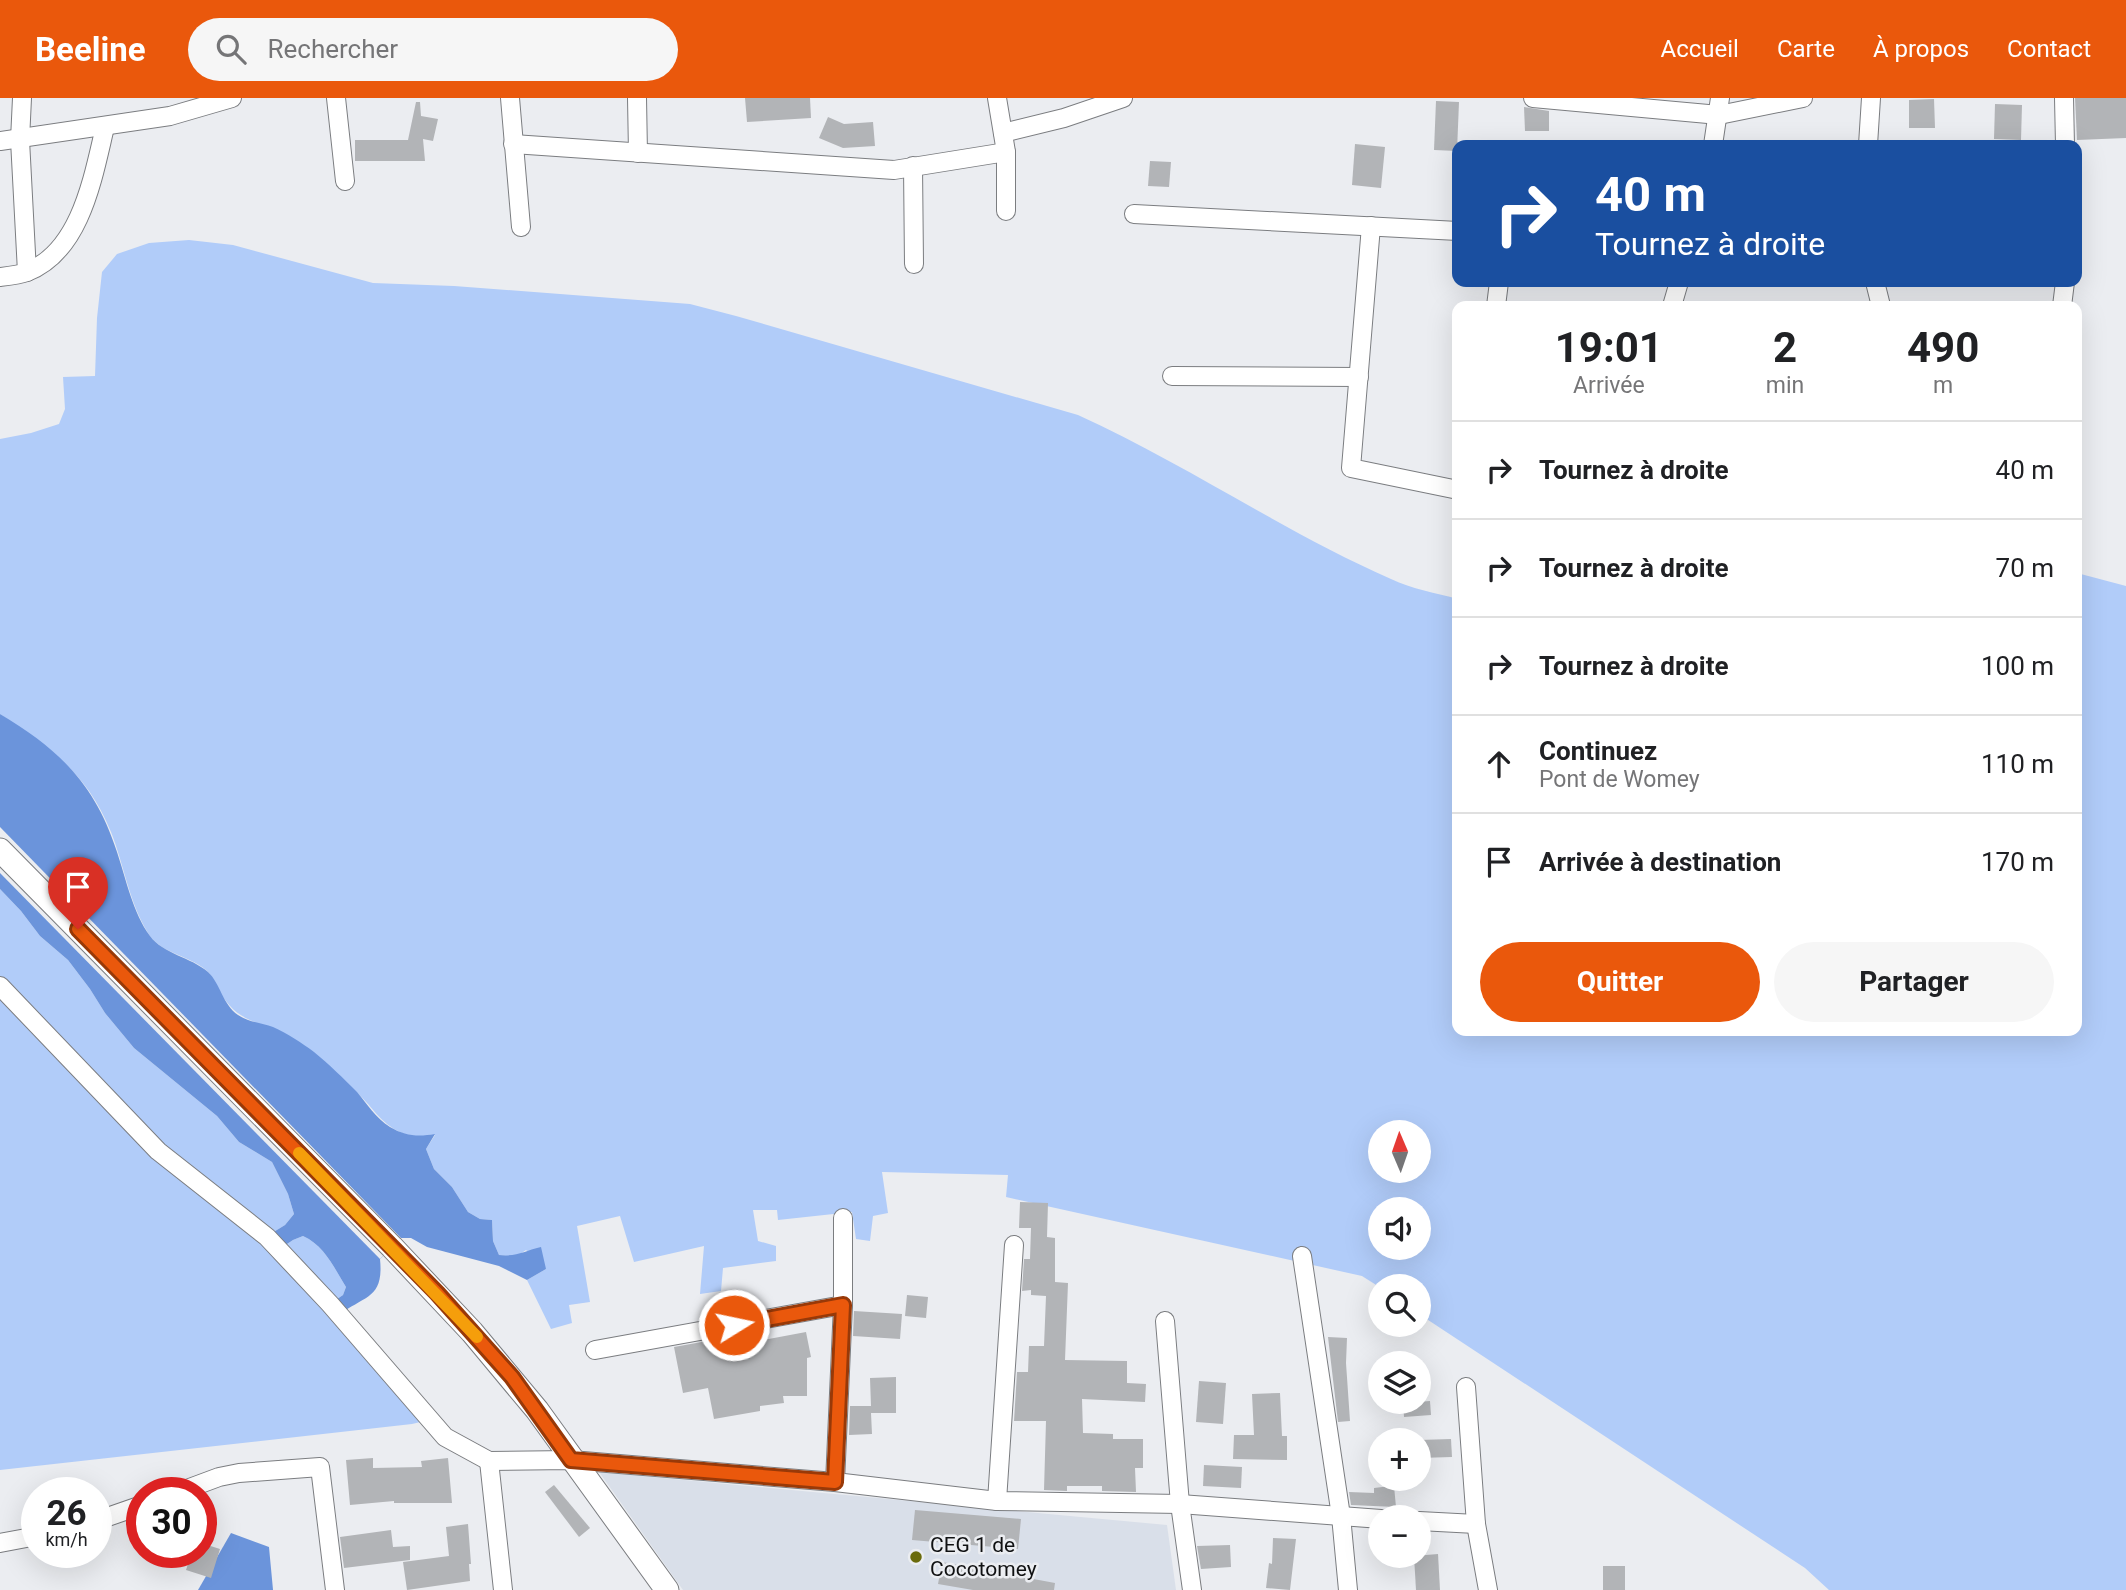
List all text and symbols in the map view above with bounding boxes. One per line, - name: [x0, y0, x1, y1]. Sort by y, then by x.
- search box: [188, 18, 678, 81]
- text: Beeline: [35, 30, 146, 69]
- icon: search: [212, 30, 250, 68]
- text: Rechercher: [268, 34, 398, 64]
- text: Accueil: [1660, 35, 1739, 63]
- text: Carte: [1777, 35, 1835, 63]
- text: À propos: [1873, 35, 1969, 63]
- text: Contact: [2007, 35, 2091, 63]
- text: 40 m: [1595, 166, 1706, 223]
- icon: right: [1480, 168, 1571, 259]
- text: Tournez à droite: [1595, 225, 1825, 263]
- text: 19:01: [1555, 323, 1663, 372]
- text: 2: [1773, 323, 1797, 372]
- text: 490: [1907, 323, 1979, 372]
- text: Arrivée: [1573, 372, 1645, 399]
- text: min: [1766, 372, 1804, 399]
- text: m: [1933, 372, 1953, 399]
- icon: right: [1480, 451, 1518, 489]
- text: Tournez à droite: [1539, 455, 1729, 485]
- text: 40 m: [1996, 455, 2054, 485]
- icon: right: [1480, 549, 1518, 587]
- text: Tournez à droite: [1539, 553, 1729, 583]
- text: 70 m: [1996, 553, 2054, 583]
- icon: right: [1480, 647, 1518, 685]
- text: Tournez à droite: [1539, 651, 1729, 681]
- text: 100 m: [1981, 651, 2054, 681]
- text: Continuez: [1539, 736, 1657, 766]
- icon: ahead: [1480, 745, 1518, 783]
- text: 110 m: [1981, 749, 2054, 779]
- text: Pont de Womey: [1539, 766, 1700, 793]
- icon: arrive: [1480, 843, 1518, 881]
- text: Arrivée à destination: [1539, 847, 1781, 877]
- text: 170 m: [1981, 847, 2054, 877]
- pin: [48, 857, 108, 929]
- icon: arrive: [59, 868, 97, 906]
- button: Quitter: [1480, 942, 1760, 1022]
- button: Partager: [1774, 942, 2054, 1022]
- north arrow: [1368, 1120, 1432, 1183]
- map controls: [1368, 1120, 1431, 1568]
- button: sound: [1368, 1197, 1431, 1260]
- button: search: [1368, 1274, 1431, 1337]
- position arrow: [697, 1288, 771, 1362]
- button: layers: [1368, 1351, 1431, 1414]
- button: +: [1368, 1428, 1431, 1491]
- speed limit sign: 30: [126, 1477, 217, 1568]
- text: 26: [46, 1493, 87, 1534]
- button: −: [1368, 1505, 1431, 1568]
- text: km/h: [45, 1529, 88, 1550]
- place label: CEG 1 de Cocotomey: [930, 1533, 1037, 1581]
- marker: CEG 1 de Cocotomey: [908, 1549, 924, 1565]

